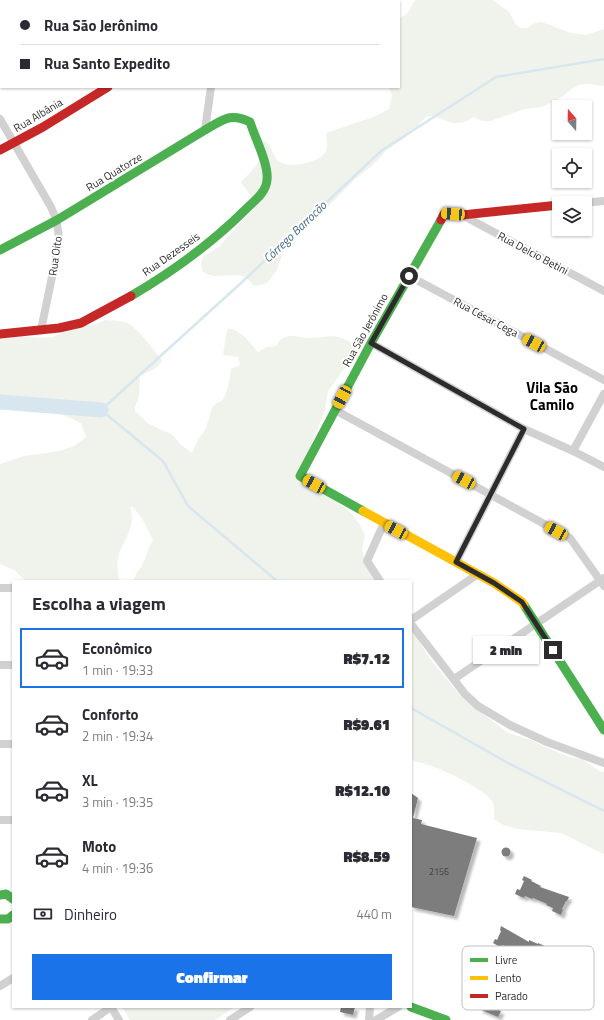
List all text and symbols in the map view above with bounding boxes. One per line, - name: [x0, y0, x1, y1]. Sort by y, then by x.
- text: Rua São Jerônimo: [44, 14, 158, 37]
- text: Rua Santo Expedito: [44, 52, 170, 75]
- street label: Rua Albânia: [10, 94, 66, 136]
- north arrow: [552, 100, 592, 140]
- map controls: [552, 100, 592, 236]
- button: locate: [552, 148, 592, 188]
- street label: Rua Quatorze: [83, 149, 146, 195]
- water label: Córrego Barrocão: [259, 196, 332, 267]
- button: layers: [552, 196, 592, 236]
- car: [441, 207, 465, 221]
- street label: Rua Dezesseis: [139, 228, 203, 280]
- street label: Rua Delcio Betini: [495, 228, 571, 278]
- street label: Rua Oito: [44, 235, 66, 277]
- route start: [400, 267, 418, 285]
- street label: Rua São Jerônimo: [338, 290, 392, 370]
- street label: Rua César Cega: [451, 293, 522, 341]
- car: [521, 332, 547, 354]
- district label: Vila São Camilo: [526, 376, 578, 416]
- car: [331, 384, 353, 410]
- car: [451, 469, 477, 491]
- car: [301, 473, 327, 495]
- car: [383, 519, 409, 541]
- car: [543, 520, 569, 542]
- text: Escolha a viagem: [32, 590, 166, 617]
- callout: 2 min: [473, 636, 539, 664]
- text: Econômico: [82, 637, 152, 660]
- icon: car: [34, 640, 70, 676]
- text: 2 min: [490, 640, 522, 660]
- route end: [544, 641, 562, 659]
- text: R$7.12: [344, 647, 390, 670]
- text: 1 min · 19:33: [82, 660, 153, 680]
- text: Conforto: [82, 703, 139, 726]
- icon: car: [34, 706, 70, 742]
- text: R$9.61: [344, 713, 390, 736]
- text: 2 min · 19:34: [82, 726, 153, 746]
- text: XL: [82, 769, 98, 792]
- icon: car: [34, 772, 70, 808]
- text: R$12.10: [335, 779, 390, 802]
- text: 3 min · 19:35: [82, 792, 153, 812]
- text: Moto: [82, 835, 116, 858]
- icon: car: [34, 838, 70, 874]
- text: R$8.59: [344, 845, 390, 868]
- text: 4 min · 19:36: [82, 858, 153, 878]
- house number: 2156: [429, 865, 449, 878]
- icon: cash: [32, 903, 54, 925]
- text: Dinheiro: [64, 903, 117, 926]
- text: 440 m: [356, 904, 392, 924]
- legend: [462, 946, 594, 1010]
- text: Livre: [495, 952, 518, 968]
- button: Confirmar: [32, 954, 392, 1000]
- text: Lento: [495, 970, 522, 986]
- text: Parado: [495, 988, 528, 1004]

